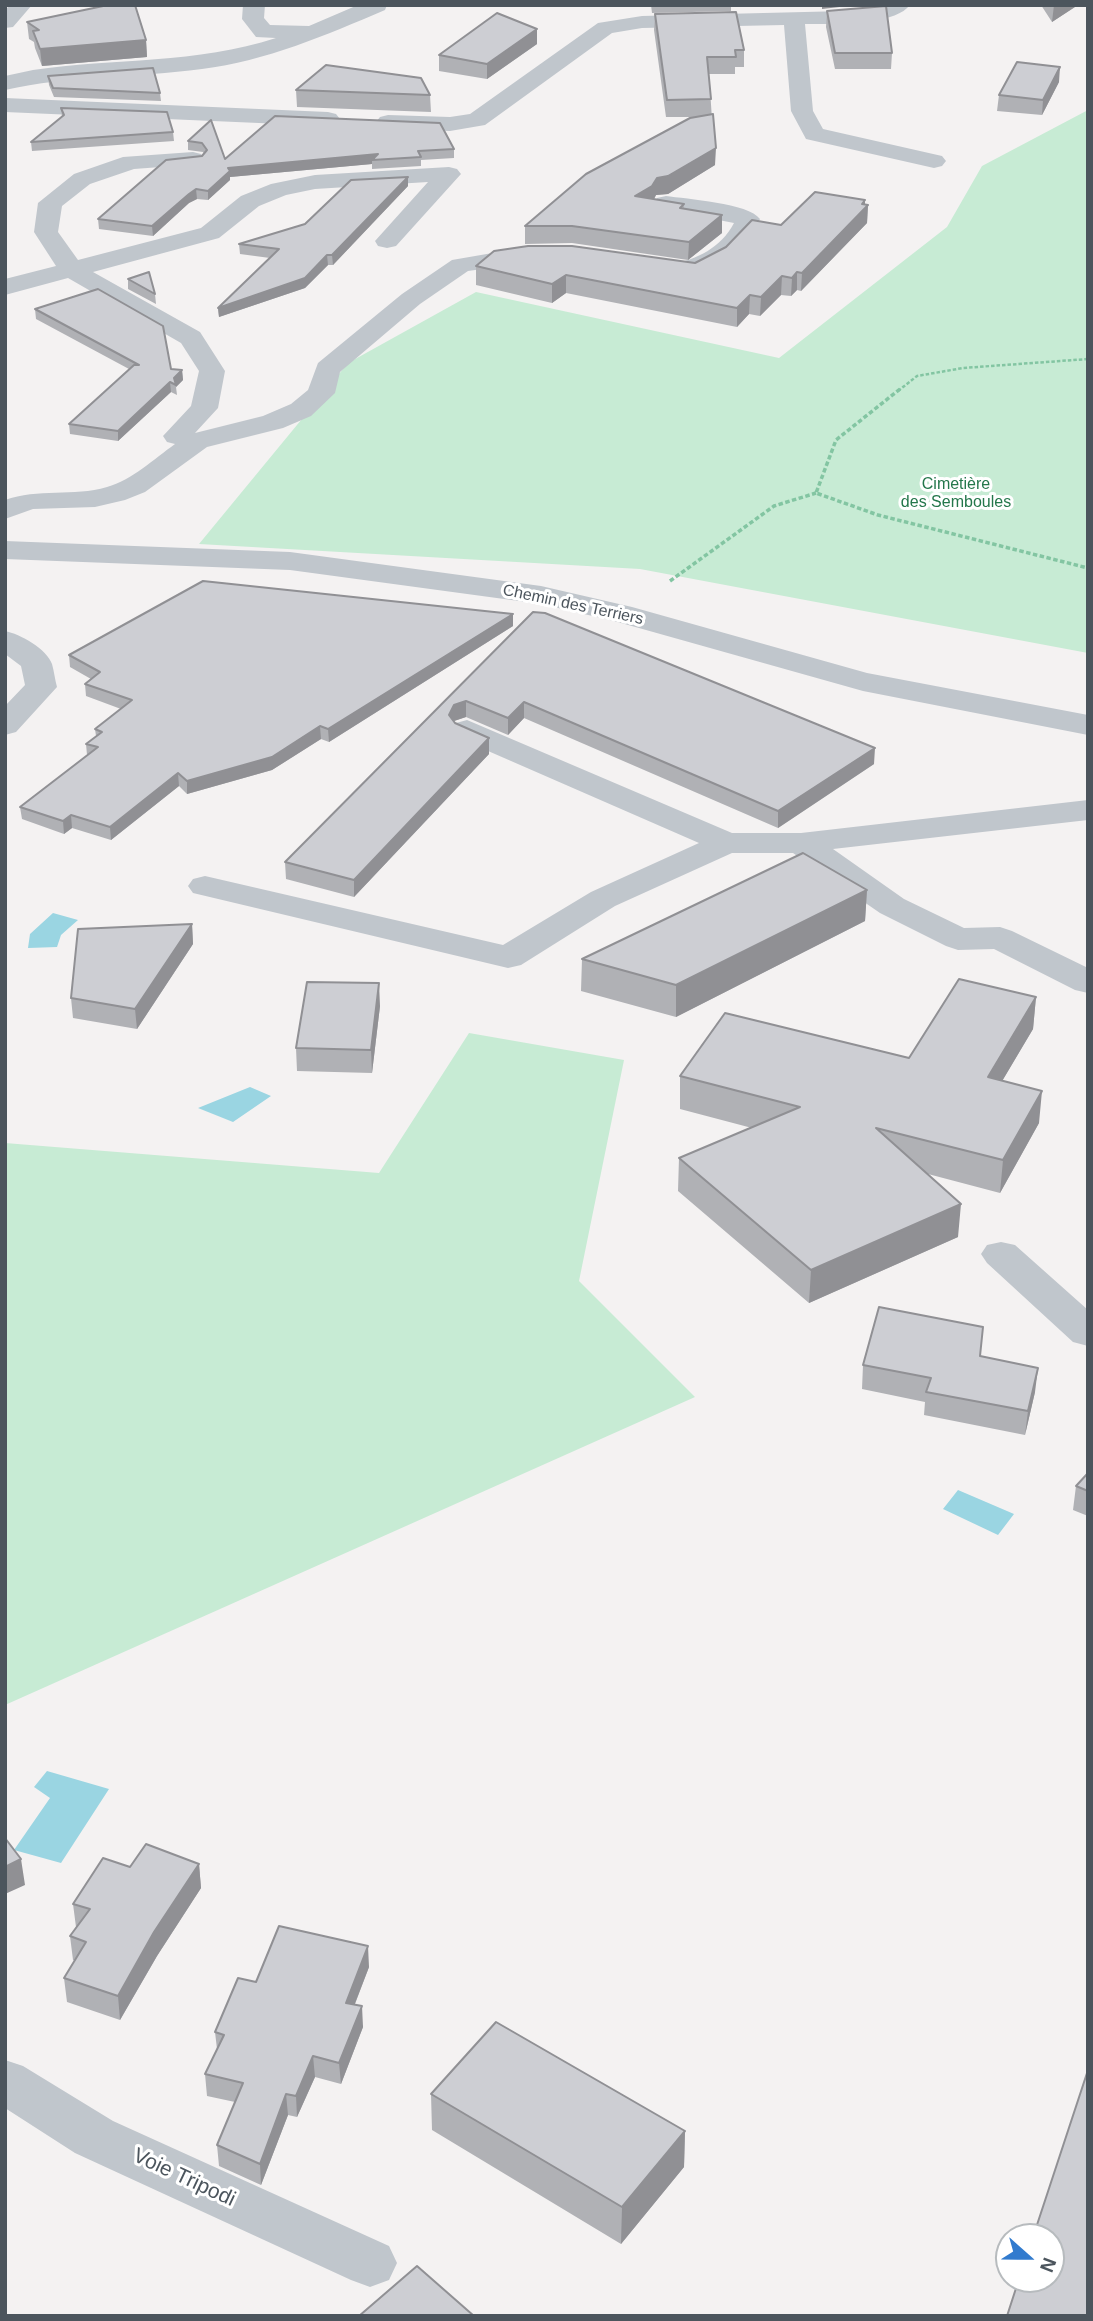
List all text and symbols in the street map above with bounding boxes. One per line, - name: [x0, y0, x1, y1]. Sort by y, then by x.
- park label: Cimetière des Semboules: [901, 475, 1011, 513]
- street label: Chemin des Terriers: [501, 581, 645, 629]
- street label: Voie Tripodi: [129, 2143, 239, 2213]
- north arrow: [995, 2223, 1065, 2293]
- text: N: [1036, 2255, 1060, 2275]

